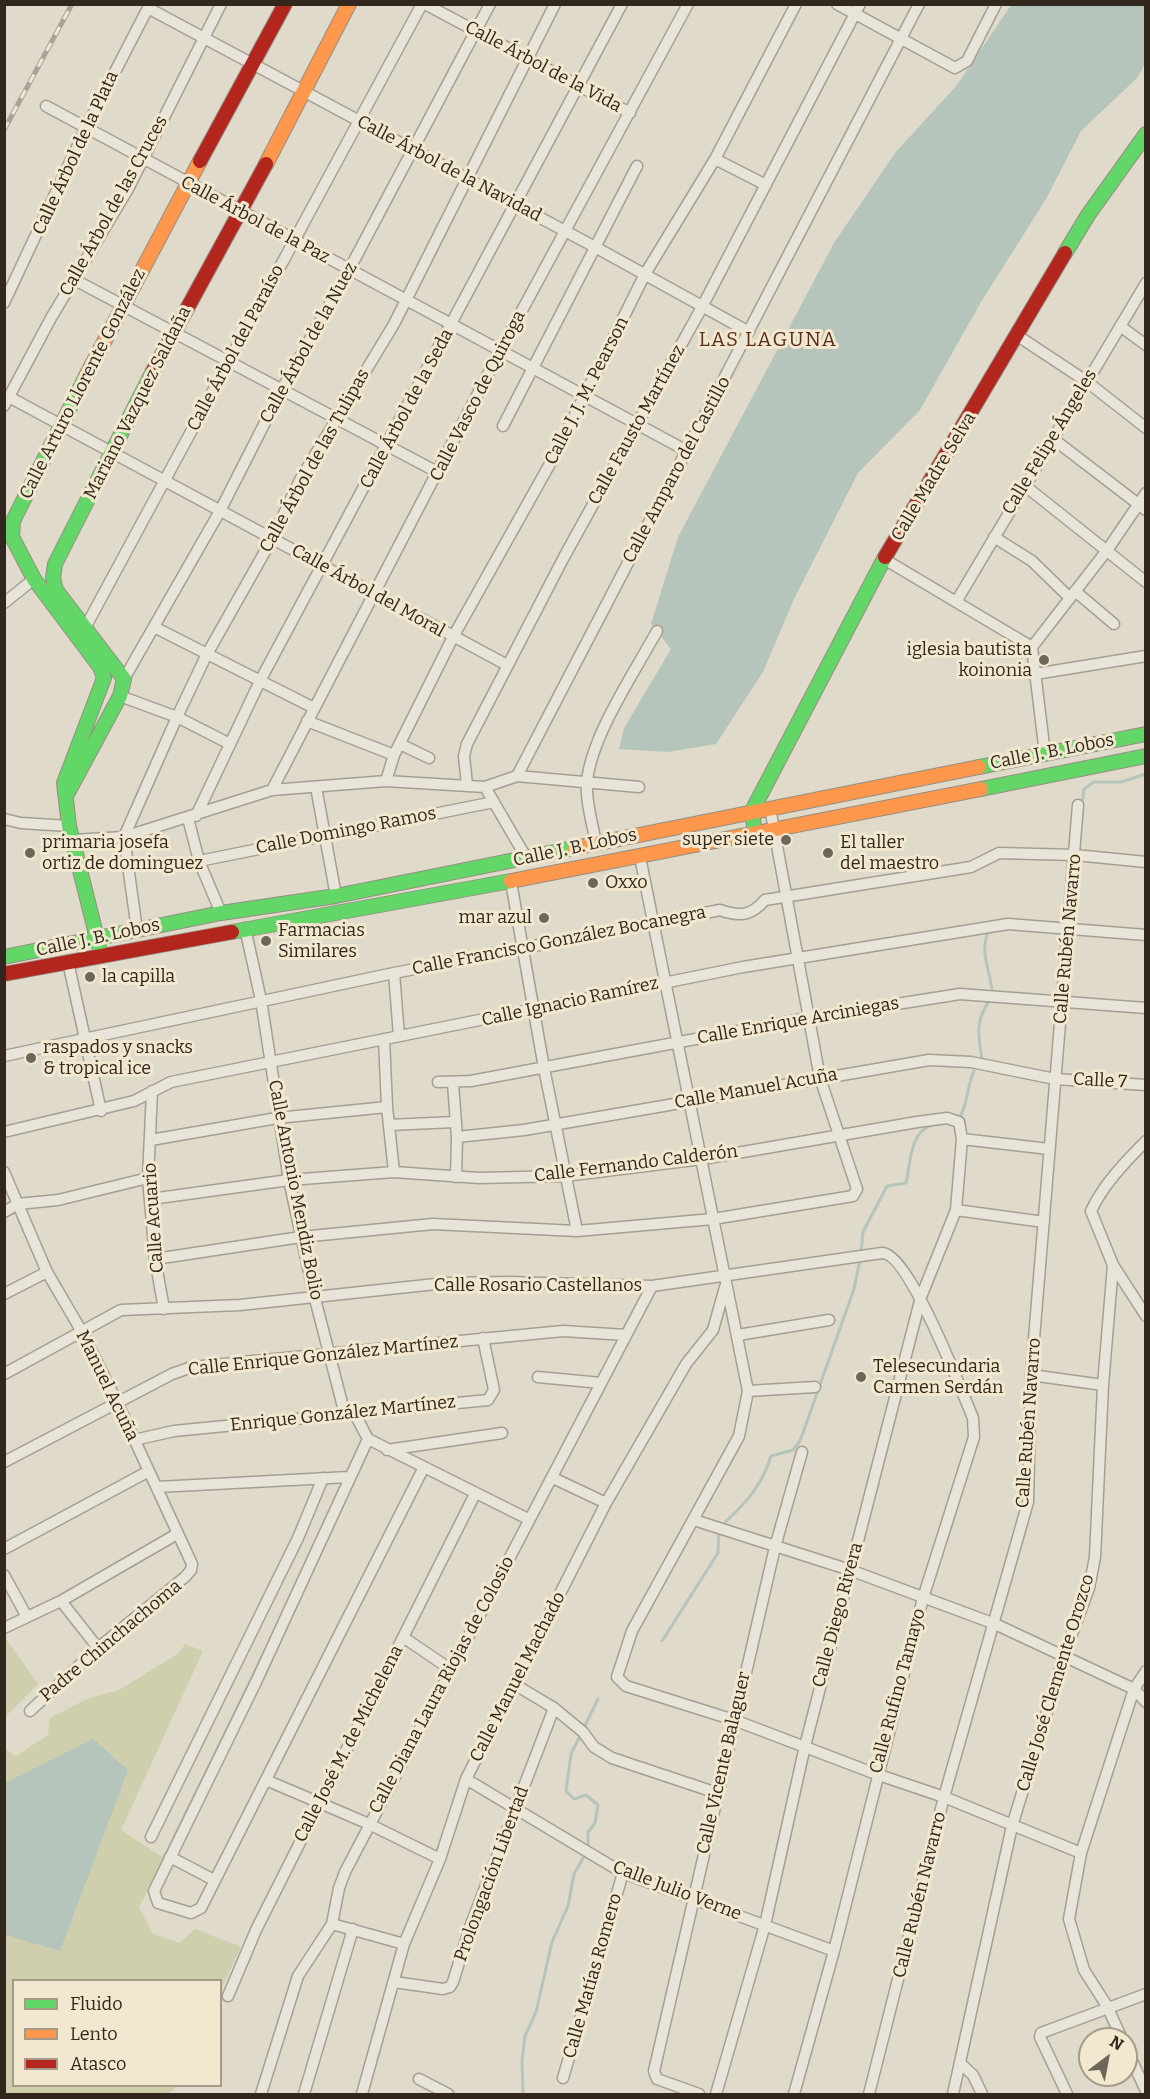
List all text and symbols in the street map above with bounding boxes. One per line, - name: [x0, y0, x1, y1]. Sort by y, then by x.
- street label: Calle Árbol de la Vida: [461, 17, 625, 117]
- street label: Calle Árbol de la Plata: [29, 68, 123, 238]
- street label: Calle Árbol de la Navidad: [353, 111, 545, 227]
- street label: Calle Árbol de las Cruces: [55, 112, 173, 300]
- street label: Calle Árbol de la Paz: [177, 172, 333, 268]
- street label: Calle Árbol de la Nuez: [256, 259, 362, 427]
- street label: Calle Árbol del Paraíso: [183, 261, 289, 435]
- street label: Calle Arturo Llorente González: [15, 265, 151, 503]
- street label: Mariano Vazquez Saldaña: [80, 303, 196, 503]
- street label: Calle Vasco de Quiroga: [426, 307, 530, 485]
- street label: Calle J. J. M. Pearson: [540, 313, 634, 469]
- street label: Calle Árbol de la Seda: [356, 325, 458, 493]
- district label: LAS LAGUNA: [699, 328, 837, 352]
- street label: Calle Fausto Martínez: [584, 341, 690, 509]
- street label: Calle Árbol de las Tulipas: [255, 365, 375, 557]
- street label: Calle Felipe Ángeles: [998, 365, 1102, 519]
- street label: Calle Amparo del Castillo: [619, 373, 735, 567]
- street label: Calle Madre Selva: [887, 409, 981, 545]
- street label: Calle Árbol del Moral: [287, 540, 449, 642]
- place label: iglesia bautista koinonia: [907, 639, 1032, 682]
- marker: iglesia bautista koinonia: [1037, 653, 1051, 667]
- street label: Calle J. B. Lobos: [988, 729, 1116, 775]
- street label: Calle Domingo Ramos: [254, 803, 438, 859]
- street label: Calle J. B. Lobos: [511, 824, 639, 872]
- place label: super siete: [682, 829, 774, 851]
- place label: primaria josefa ortiz de dominguez: [42, 832, 203, 874]
- place label: El taller del maestro: [840, 832, 939, 874]
- marker: super siete: [779, 833, 793, 847]
- marker: primaria josefa ortiz de dominguez: [23, 846, 37, 860]
- marker: El taller del maestro: [821, 846, 835, 860]
- street label: Calle Rubén Navarro: [1050, 853, 1086, 1025]
- place label: Oxxo: [605, 872, 648, 894]
- marker: Oxxo: [586, 876, 600, 890]
- street label: Calle Francisco González Bocanegra: [410, 902, 708, 980]
- place label: mar azul: [459, 907, 532, 929]
- marker: mar azul: [537, 911, 551, 925]
- street label: Calle J. B. Lobos: [34, 914, 162, 962]
- place label: Farmacias Similares: [278, 920, 365, 962]
- marker: Farmacias Similares: [259, 934, 273, 948]
- place label: la capilla: [102, 966, 175, 988]
- marker: la capilla: [83, 970, 97, 984]
- street label: Calle Ignacio Ramírez: [480, 973, 660, 1031]
- street label: Calle Enrique Arciniegas: [695, 993, 901, 1049]
- place label: raspados y snacks & tropical ice: [43, 1037, 193, 1080]
- marker: raspados y snacks & tropical ice: [24, 1051, 38, 1065]
- street label: Calle Manuel Acuña: [673, 1064, 839, 1114]
- street label: Calle 7: [1073, 1069, 1127, 1093]
- street label: Calle Antonio Mendiz Bolio: [263, 1078, 327, 1302]
- street label: Calle Fernando Calderón: [533, 1141, 739, 1187]
- street label: Calle Acuario: [139, 1162, 169, 1274]
- street label: Calle Rosario Castellanos: [434, 1275, 642, 1297]
- street label: Manuel Acuña: [71, 1327, 143, 1445]
- street label: Calle Enrique González Martínez: [187, 1331, 459, 1381]
- street label: Calle Rubén Navarro: [1012, 1337, 1046, 1509]
- place label: Telesecundaria Carmen Serdán: [873, 1356, 1003, 1398]
- marker: Telesecundaria Carmen Serdán: [854, 1370, 868, 1384]
- street label: Enrique González Martínez: [229, 1391, 457, 1437]
- street label: Calle Diego Rivera: [808, 1540, 868, 1690]
- street label: Calle Diana Laura Riojas de Colosio: [365, 1553, 519, 1817]
- street label: Calle José Clemente Orozco: [1013, 1572, 1099, 1794]
- street label: Padre Chinchachoma: [36, 1575, 186, 1707]
- street label: Calle Manuel Machado: [466, 1588, 570, 1766]
- street label: Calle Rufino Tamayo: [866, 1606, 930, 1776]
- street label: Calle José M. de Michelena: [290, 1642, 408, 1846]
- street label: Calle Vicente Balaguer: [692, 1670, 756, 1856]
- street label: Prolongación Libertad: [450, 1783, 534, 1965]
- street label: Calle Rubén Navarro: [889, 1810, 951, 1980]
- street label: Calle Julio Verne: [610, 1857, 744, 1925]
- street label: Calle Matías Romero: [559, 1891, 627, 2061]
- legend: [12, 1979, 222, 2087]
- text: Fluido: [70, 1993, 123, 2015]
- text: Lento: [70, 2023, 118, 2045]
- north arrow: [1078, 2027, 1138, 2087]
- text: N: [1106, 2032, 1127, 2054]
- text: Atasco: [70, 2053, 126, 2075]

